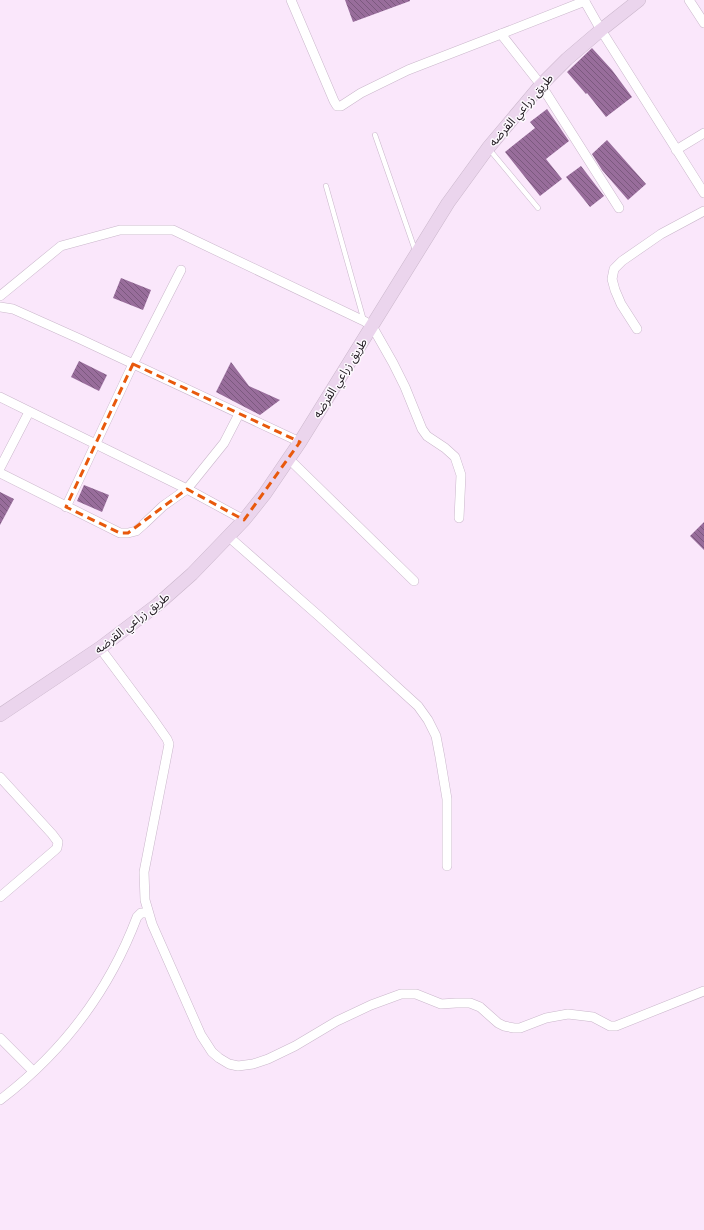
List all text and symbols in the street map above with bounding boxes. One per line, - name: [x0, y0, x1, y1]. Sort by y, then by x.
- street label: طريق زراعي القرضه: [486, 71, 558, 151]
- street label: طريق زراعي القرضه: [310, 336, 372, 422]
- street label: طريق زراعي القرضه: [92, 589, 174, 659]

